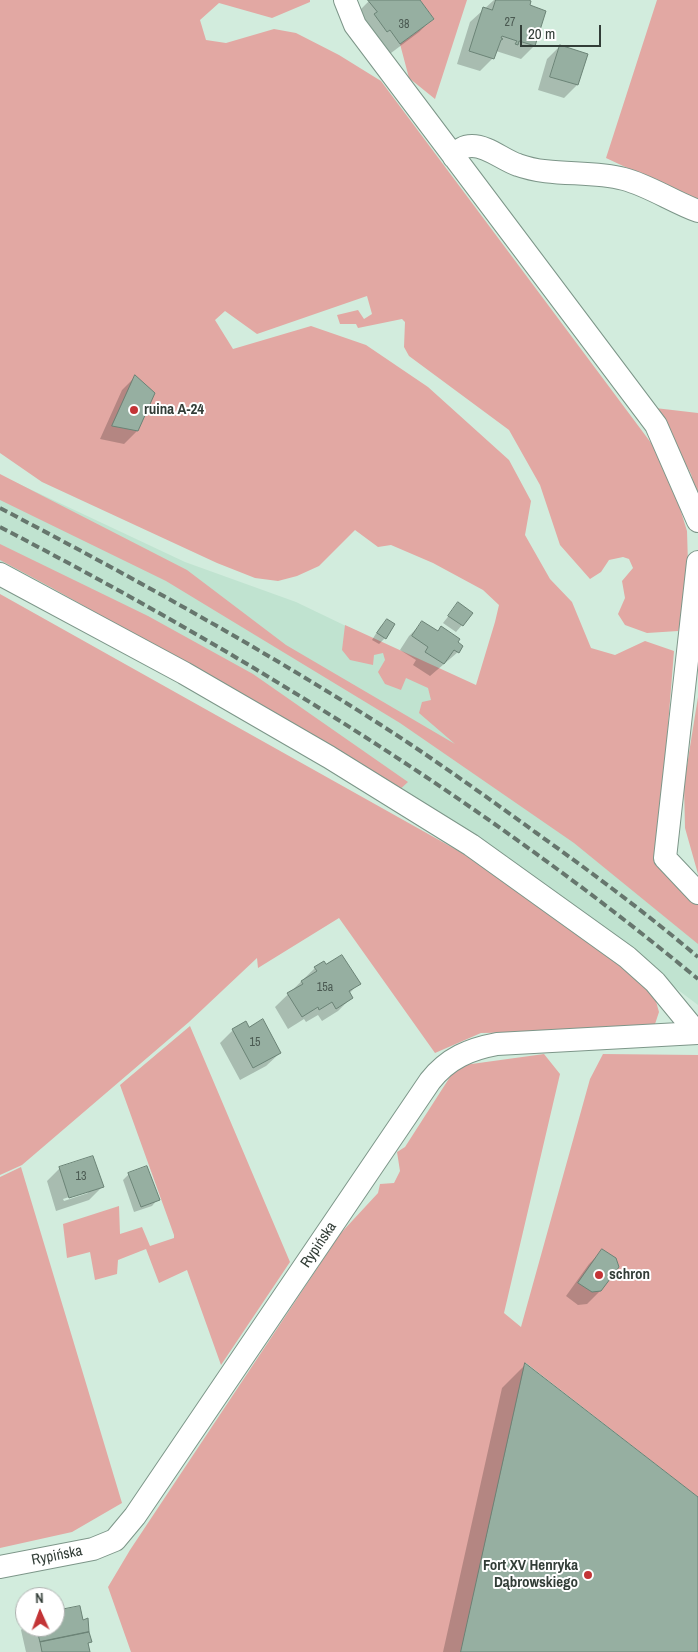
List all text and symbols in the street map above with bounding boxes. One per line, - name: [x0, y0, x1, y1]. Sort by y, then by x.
- scale bar: [523, 15, 604, 47]
- house number: 27: [505, 16, 515, 30]
- house number: 38: [399, 18, 409, 32]
- text: 20 m: [528, 23, 555, 44]
- place label: ruina A-24: [144, 401, 204, 419]
- marker: ruina A-24: [128, 404, 140, 416]
- house number: 15a: [317, 981, 333, 995]
- house number: 15: [250, 1036, 260, 1050]
- house number: 13: [76, 1170, 86, 1184]
- street label: Rypińska: [297, 1219, 341, 1271]
- place label: schron: [609, 1266, 650, 1284]
- marker: schron: [593, 1269, 605, 1281]
- street label: Rypińska: [30, 1542, 84, 1570]
- place label: Fort XV Henryka Dąbrowskiego: [483, 1557, 578, 1592]
- marker: Fort XV Henryka Dąbrowskiego: [582, 1569, 594, 1581]
- north arrow: [15, 1587, 65, 1637]
- text: N: [35, 1589, 44, 1607]

